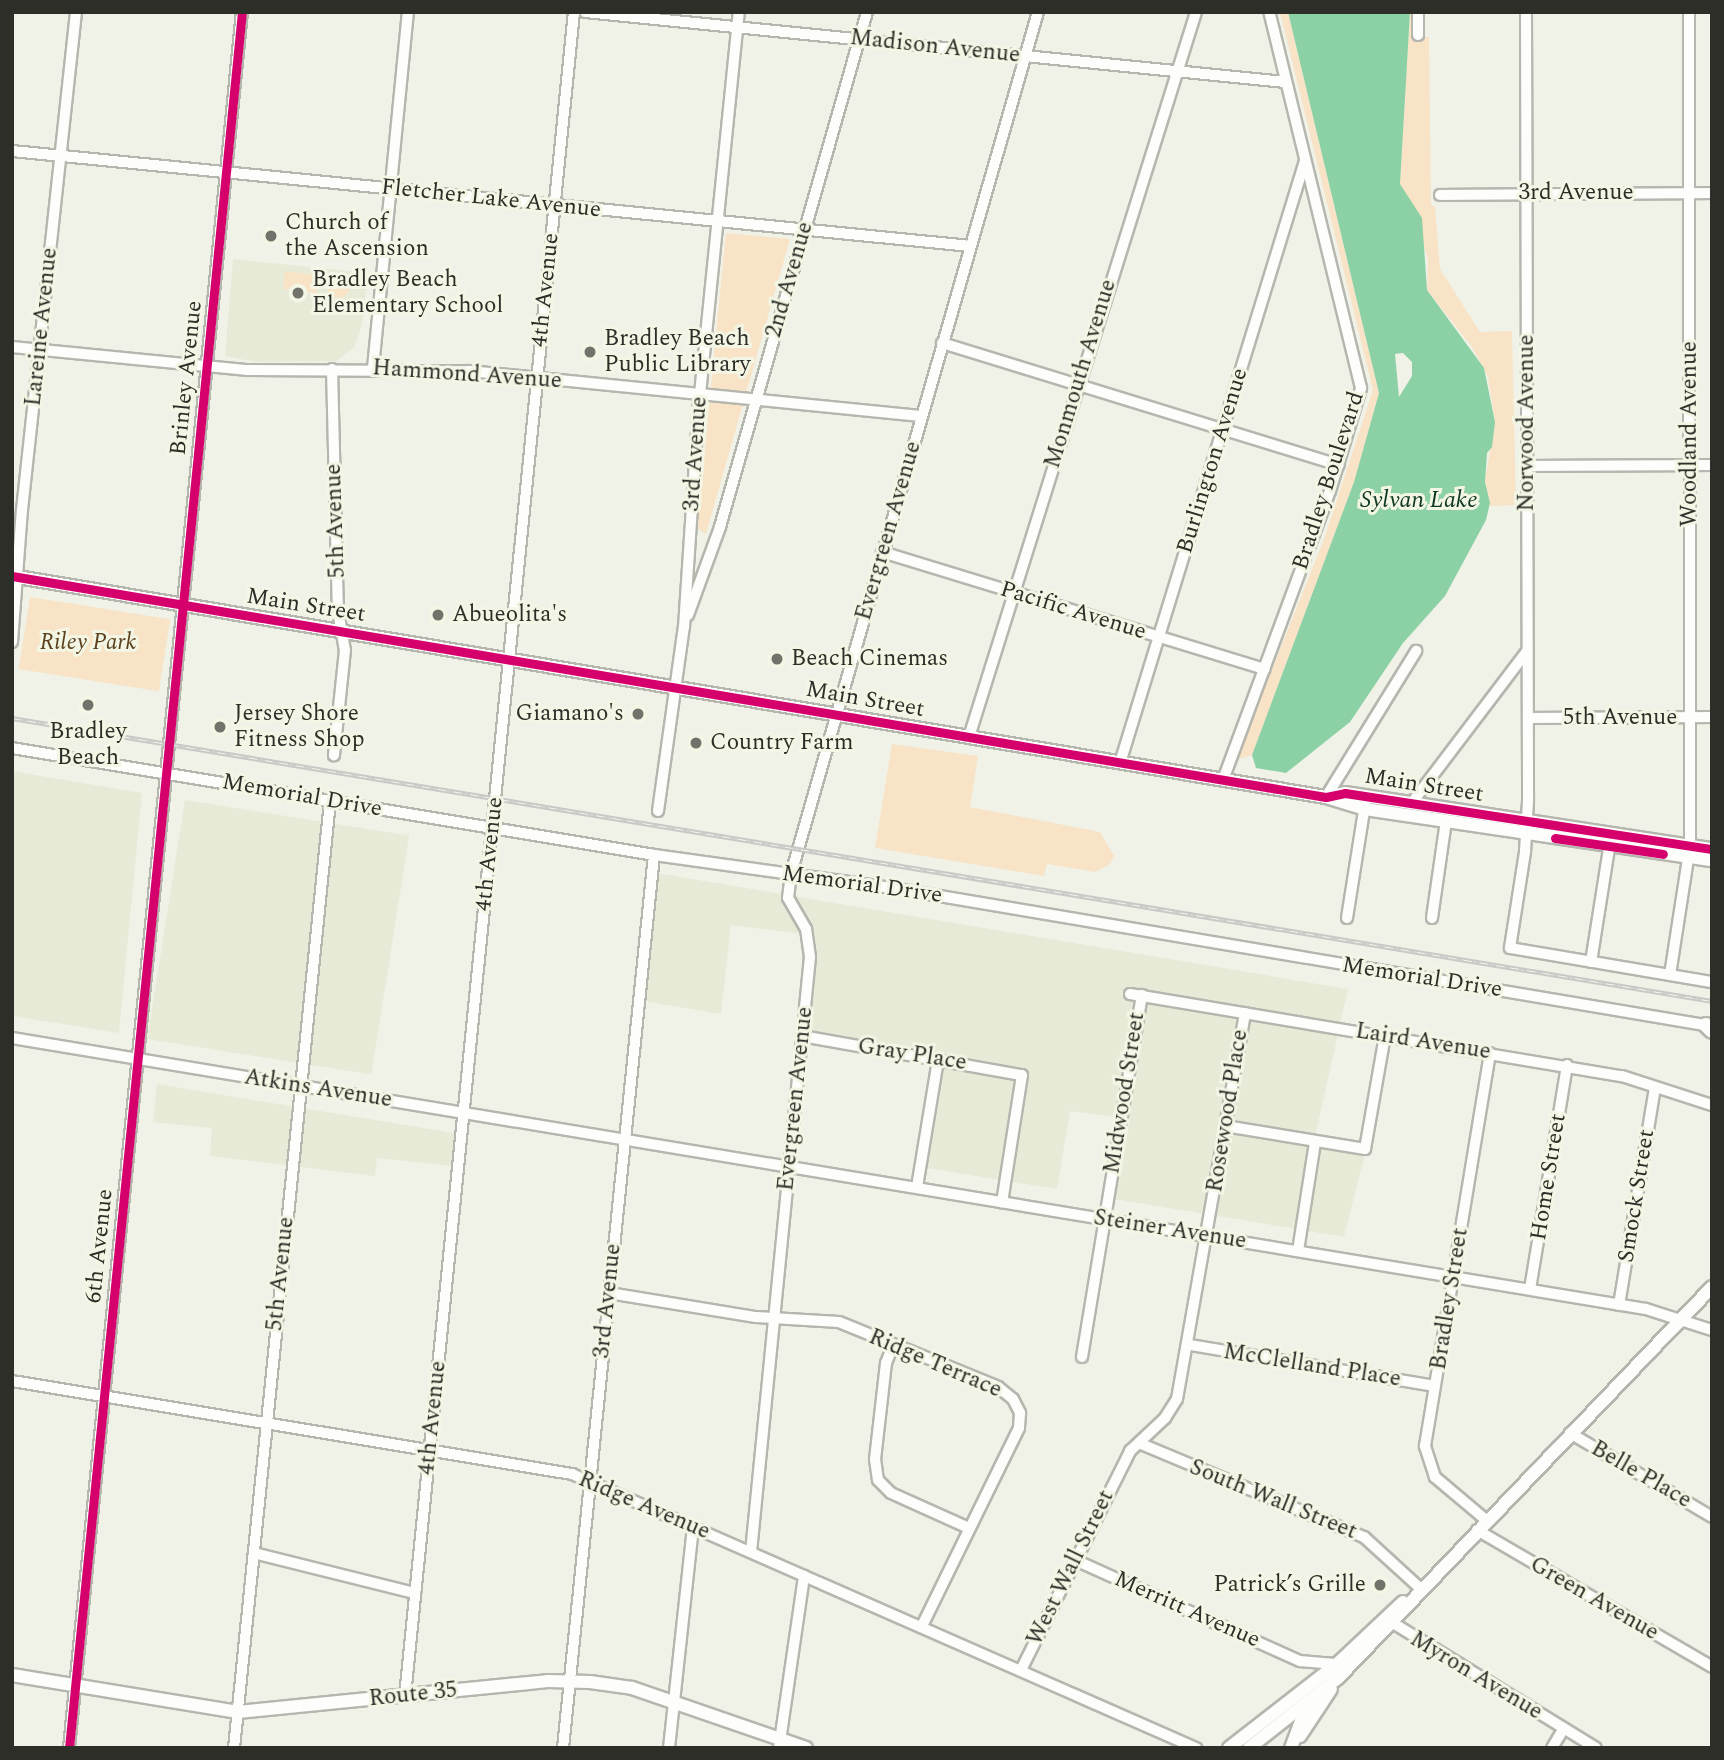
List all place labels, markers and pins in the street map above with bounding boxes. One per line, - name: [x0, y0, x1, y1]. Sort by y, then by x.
- place label: Church of the Ascension: [285, 209, 429, 263]
- marker: Church of the Ascension: [263, 228, 279, 244]
- place label: Bradley Beach Elementary School: [312, 266, 503, 320]
- marker: Bradley Beach Elementary School: [290, 285, 306, 301]
- place label: Bradley Beach Public Library: [604, 325, 751, 379]
- marker: Bradley Beach Public Library: [582, 344, 598, 360]
- place label: Abueolita's: [452, 601, 567, 629]
- marker: Abueolita's: [430, 607, 446, 623]
- place label: Beach Cinemas: [791, 645, 948, 673]
- marker: Beach Cinemas: [769, 651, 785, 667]
- marker: Bradley Beach: [78, 695, 98, 715]
- place label: Jersey Shore Fitness Shop: [234, 700, 364, 754]
- place label: Giamano's: [515, 700, 624, 728]
- marker: Giamano's: [630, 706, 646, 722]
- place label: Bradley Beach: [49, 718, 127, 772]
- marker: Jersey Shore Fitness Shop: [212, 719, 228, 735]
- place label: Country Farm: [710, 729, 854, 757]
- marker: Country Farm: [688, 735, 704, 751]
- place label: Patrick’s Grille: [1214, 1571, 1366, 1599]
- marker: Patrick’s Grille: [1372, 1577, 1388, 1593]

